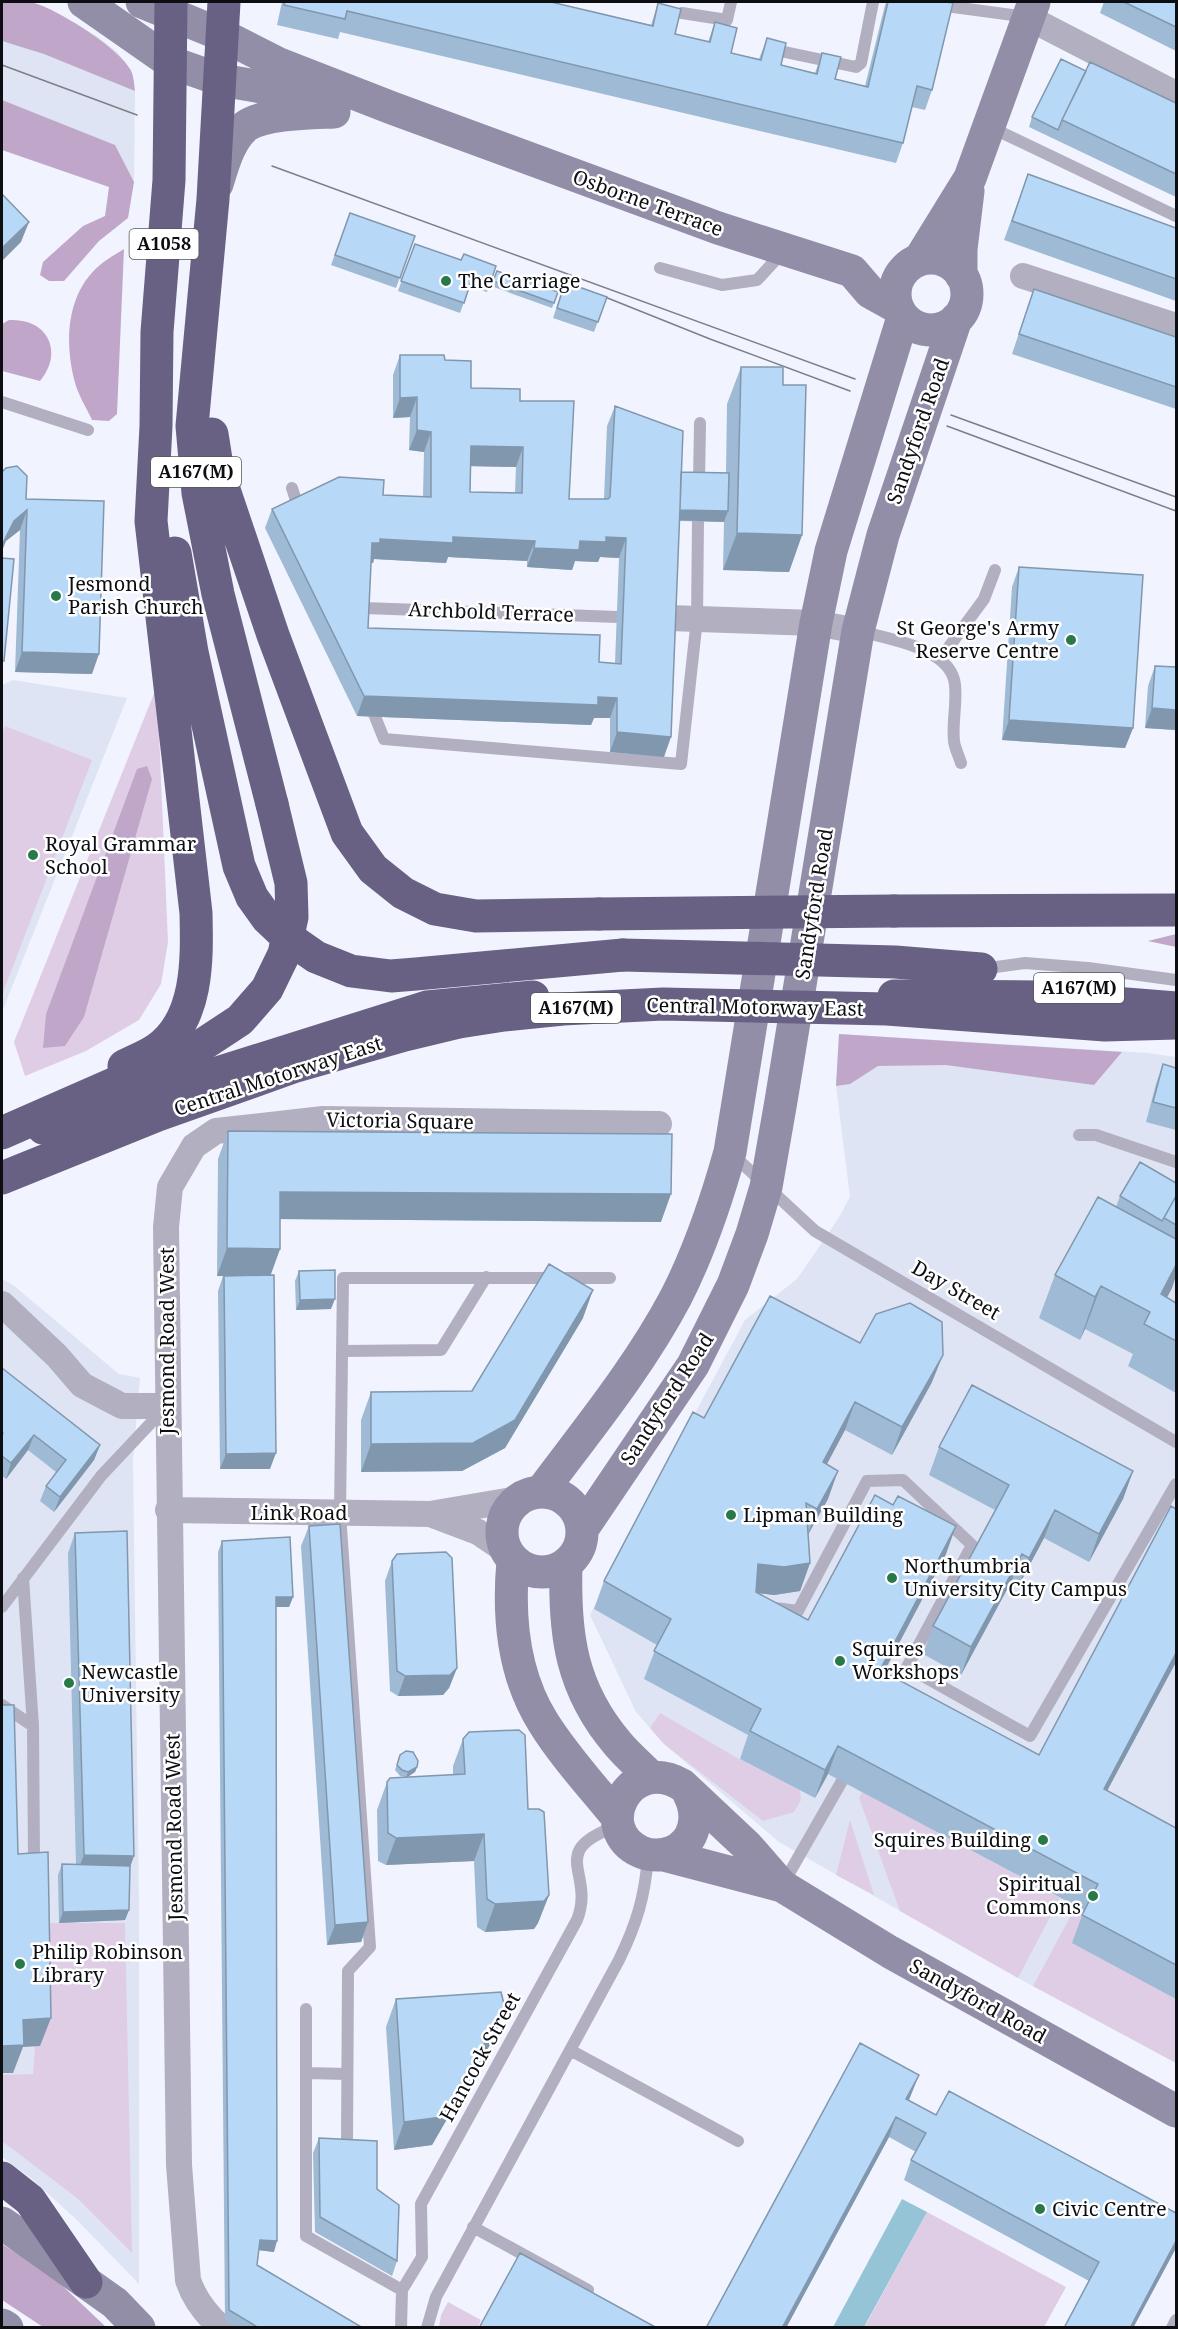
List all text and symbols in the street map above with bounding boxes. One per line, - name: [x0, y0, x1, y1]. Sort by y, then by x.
- street label: Osborne Terrace: [569, 163, 727, 242]
- road number: A1058: [130, 229, 198, 259]
- place label: The Carriage: [458, 267, 580, 294]
- marker: The Carriage: [439, 274, 453, 288]
- street label: Sandyford Road: [880, 354, 955, 507]
- road number: A167(M): [151, 457, 241, 487]
- place label: Jesmond Parish Church: [67, 570, 204, 620]
- marker: Jesmond Parish Church: [49, 589, 63, 603]
- street label: Archbold Terrace: [408, 595, 574, 628]
- place label: St George's Army Reserve Centre: [897, 614, 1060, 664]
- marker: St George's Army Reserve Centre: [1064, 633, 1078, 647]
- street label: Sandyford Road: [788, 826, 839, 981]
- place label: Royal Grammar School: [45, 830, 197, 880]
- marker: Royal Grammar School: [26, 848, 40, 862]
- road number: A167(M): [1034, 973, 1124, 1003]
- street label: Central Motorway East: [646, 991, 864, 1022]
- road number: A167(M): [531, 993, 621, 1023]
- street label: Central Motorway East: [170, 1029, 385, 1122]
- street label: Victoria Square: [326, 1106, 474, 1135]
- street label: Jesmond Road West: [153, 1247, 180, 1436]
- street label: Day Street: [907, 1253, 1005, 1326]
- street label: Sandyford Road: [614, 1327, 719, 1470]
- street label: Link Road: [251, 1499, 347, 1526]
- place label: Lipman Building: [743, 1501, 903, 1528]
- marker: Lipman Building: [724, 1508, 738, 1522]
- place label: Northumbria University City Campus: [904, 1552, 1127, 1602]
- marker: Northumbria University City Campus: [885, 1571, 899, 1585]
- place label: Squires Workshops: [852, 1635, 959, 1685]
- marker: Squires Workshops: [833, 1654, 847, 1668]
- place label: Newcastle University: [81, 1658, 181, 1708]
- marker: Newcastle University: [62, 1676, 76, 1690]
- street label: Jesmond Road West: [158, 1733, 189, 1922]
- place label: Squires Building: [874, 1826, 1031, 1853]
- marker: Squires Building: [1036, 1833, 1050, 1847]
- place label: Spiritual Commons: [986, 1870, 1081, 1920]
- marker: Spiritual Commons: [1086, 1889, 1100, 1903]
- place label: Philip Robinson Library: [32, 1938, 183, 1988]
- street label: Sandyford Road: [905, 1952, 1052, 2049]
- marker: Philip Robinson Library: [13, 1957, 27, 1971]
- street label: Hancock Street: [433, 1987, 526, 2126]
- place label: Civic Centre: [1052, 2195, 1167, 2222]
- marker: Civic Centre: [1033, 2202, 1047, 2216]

